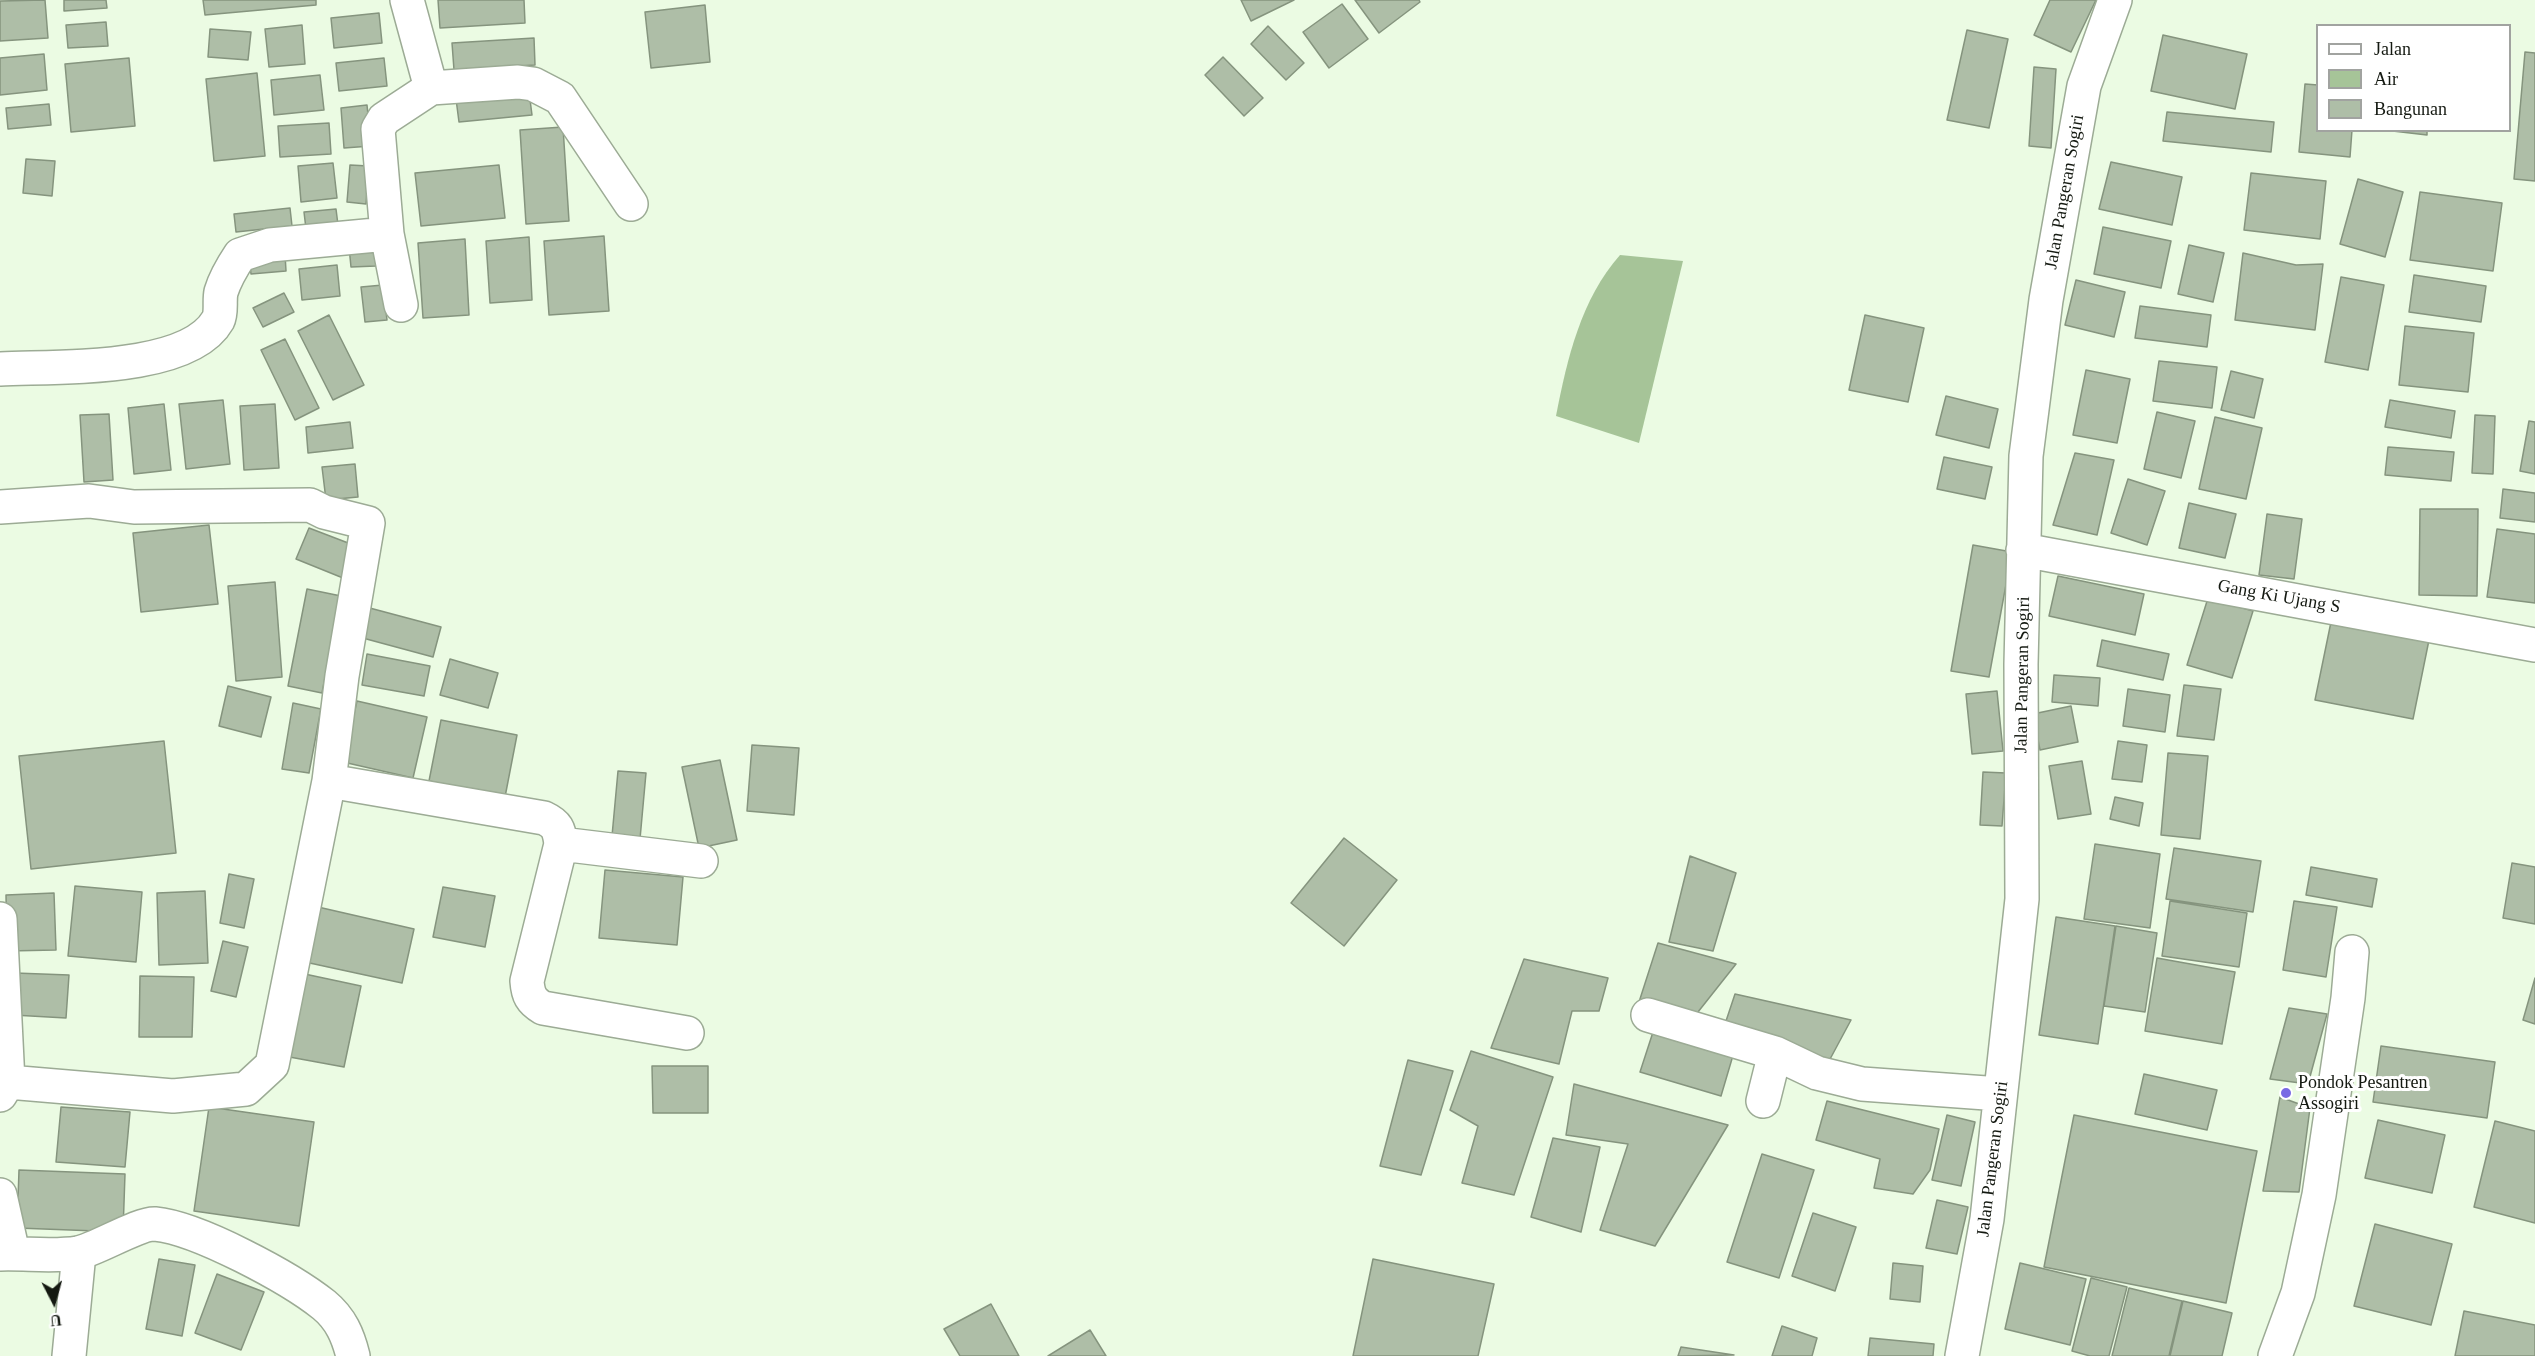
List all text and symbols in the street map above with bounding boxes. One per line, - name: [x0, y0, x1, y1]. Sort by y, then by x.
- legend: [2316, 24, 2511, 132]
- text: Jalan: [2374, 39, 2411, 59]
- text: Air: [2374, 69, 2398, 89]
- text: Bangunan: [2374, 99, 2447, 119]
- street label: Jalan Pangeran Sogiri: [2041, 113, 2089, 271]
- street label: Gang Ki Ujang S: [2216, 576, 2342, 618]
- street label: Jalan Pangeran Sogiri: [2011, 596, 2035, 754]
- place label: Pondok Pesantren Assogiri: [2298, 1072, 2427, 1114]
- street label: Jalan Pangeran Sogiri: [1973, 1080, 2013, 1238]
- marker: Pondok Pesantren Assogiri: [2279, 1086, 2293, 1100]
- north arrow: [24, 1272, 84, 1332]
- text: U: [49, 1311, 63, 1329]

